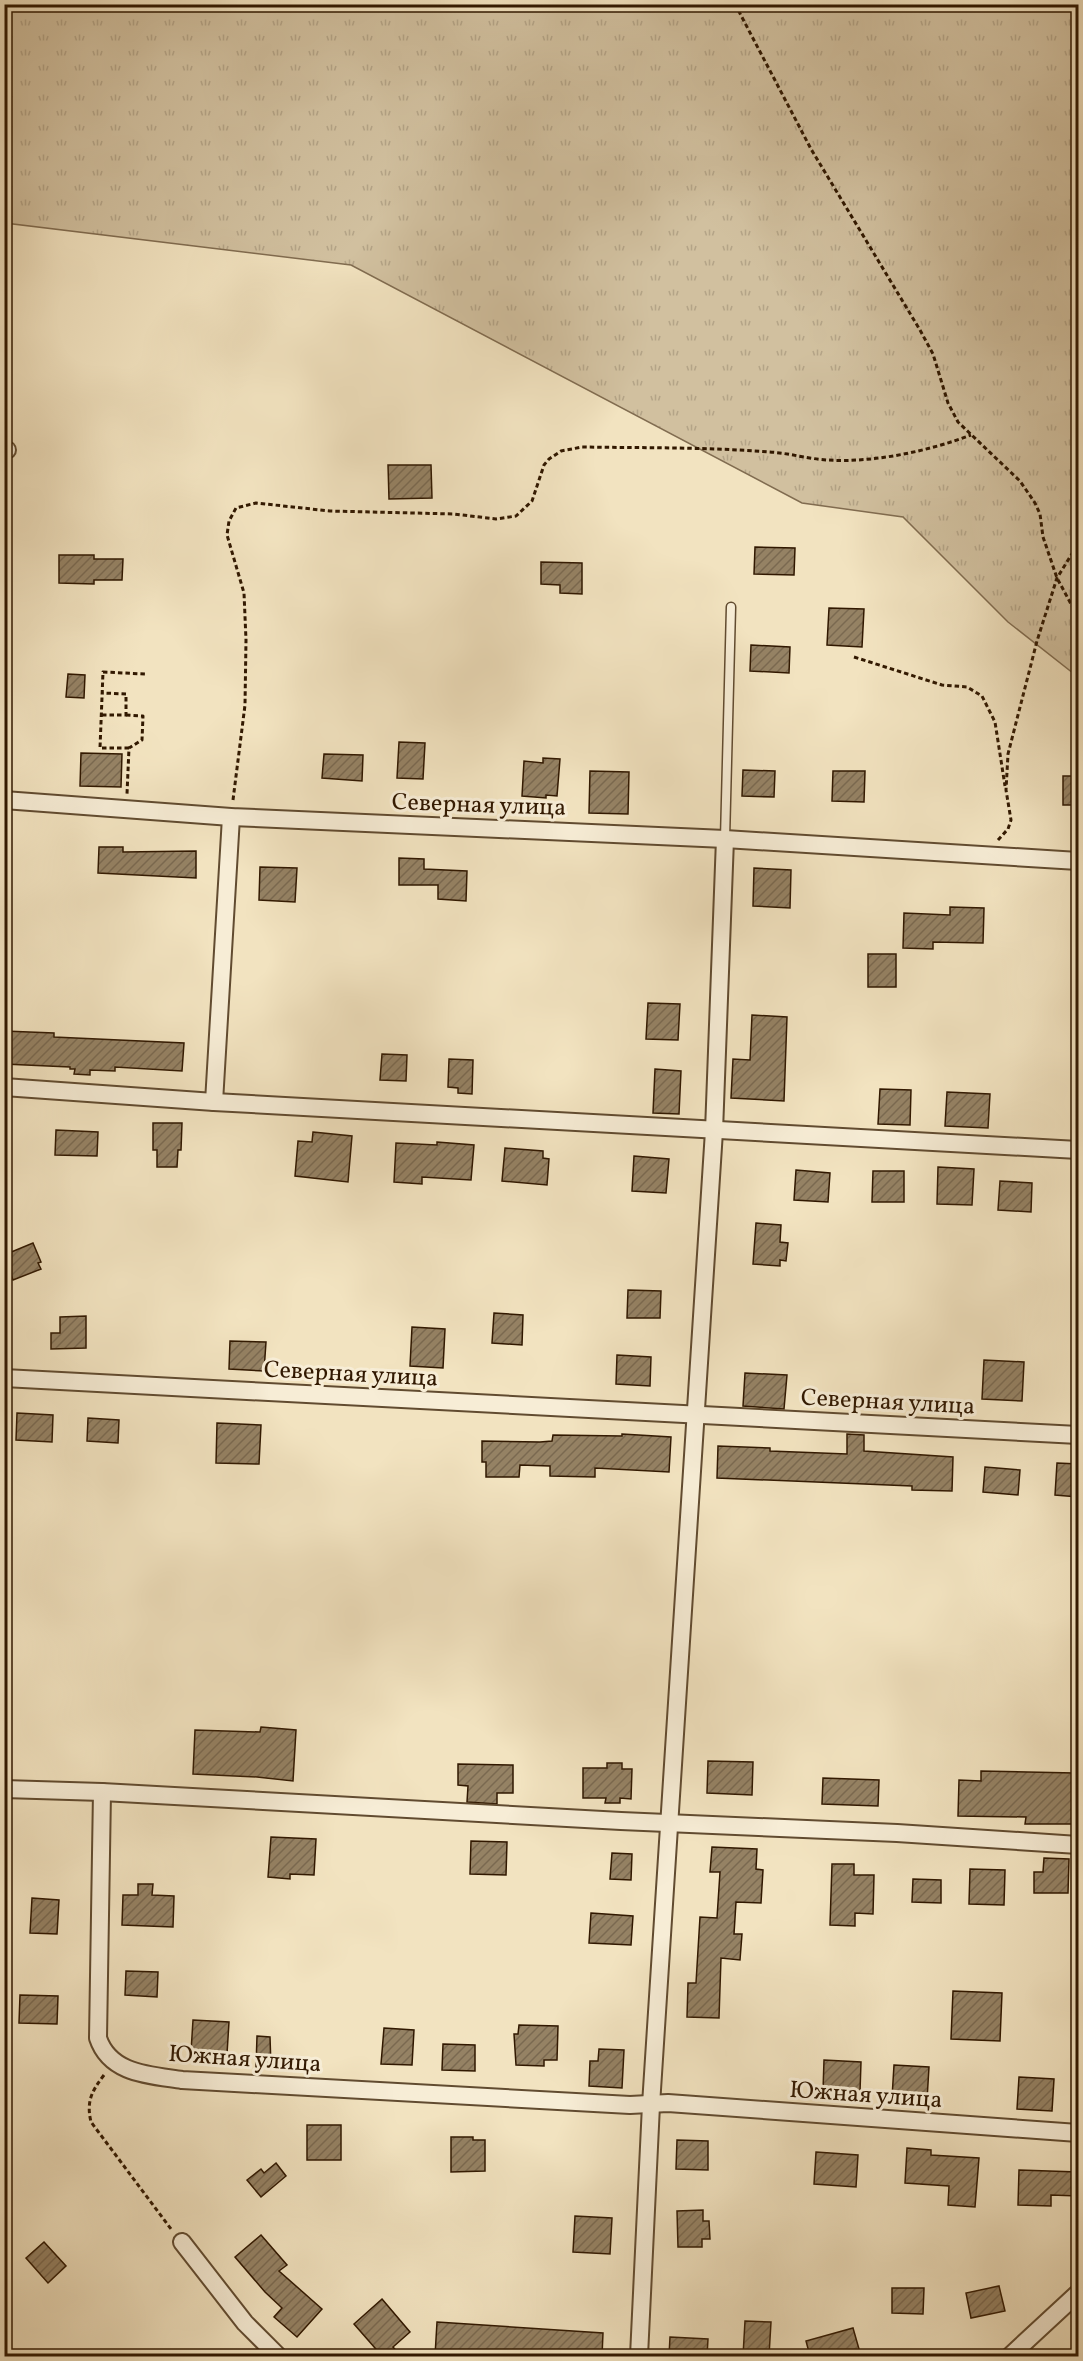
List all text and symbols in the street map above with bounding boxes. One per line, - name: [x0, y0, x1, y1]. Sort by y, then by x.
- street label: Северная улица: [391, 786, 567, 826]
- street label: Северная улица: [263, 1353, 439, 1397]
- street label: Северная улица: [800, 1381, 976, 1425]
- street label: Южная улица: [167, 2038, 323, 2082]
- street label: Южная улица: [788, 2074, 944, 2118]

